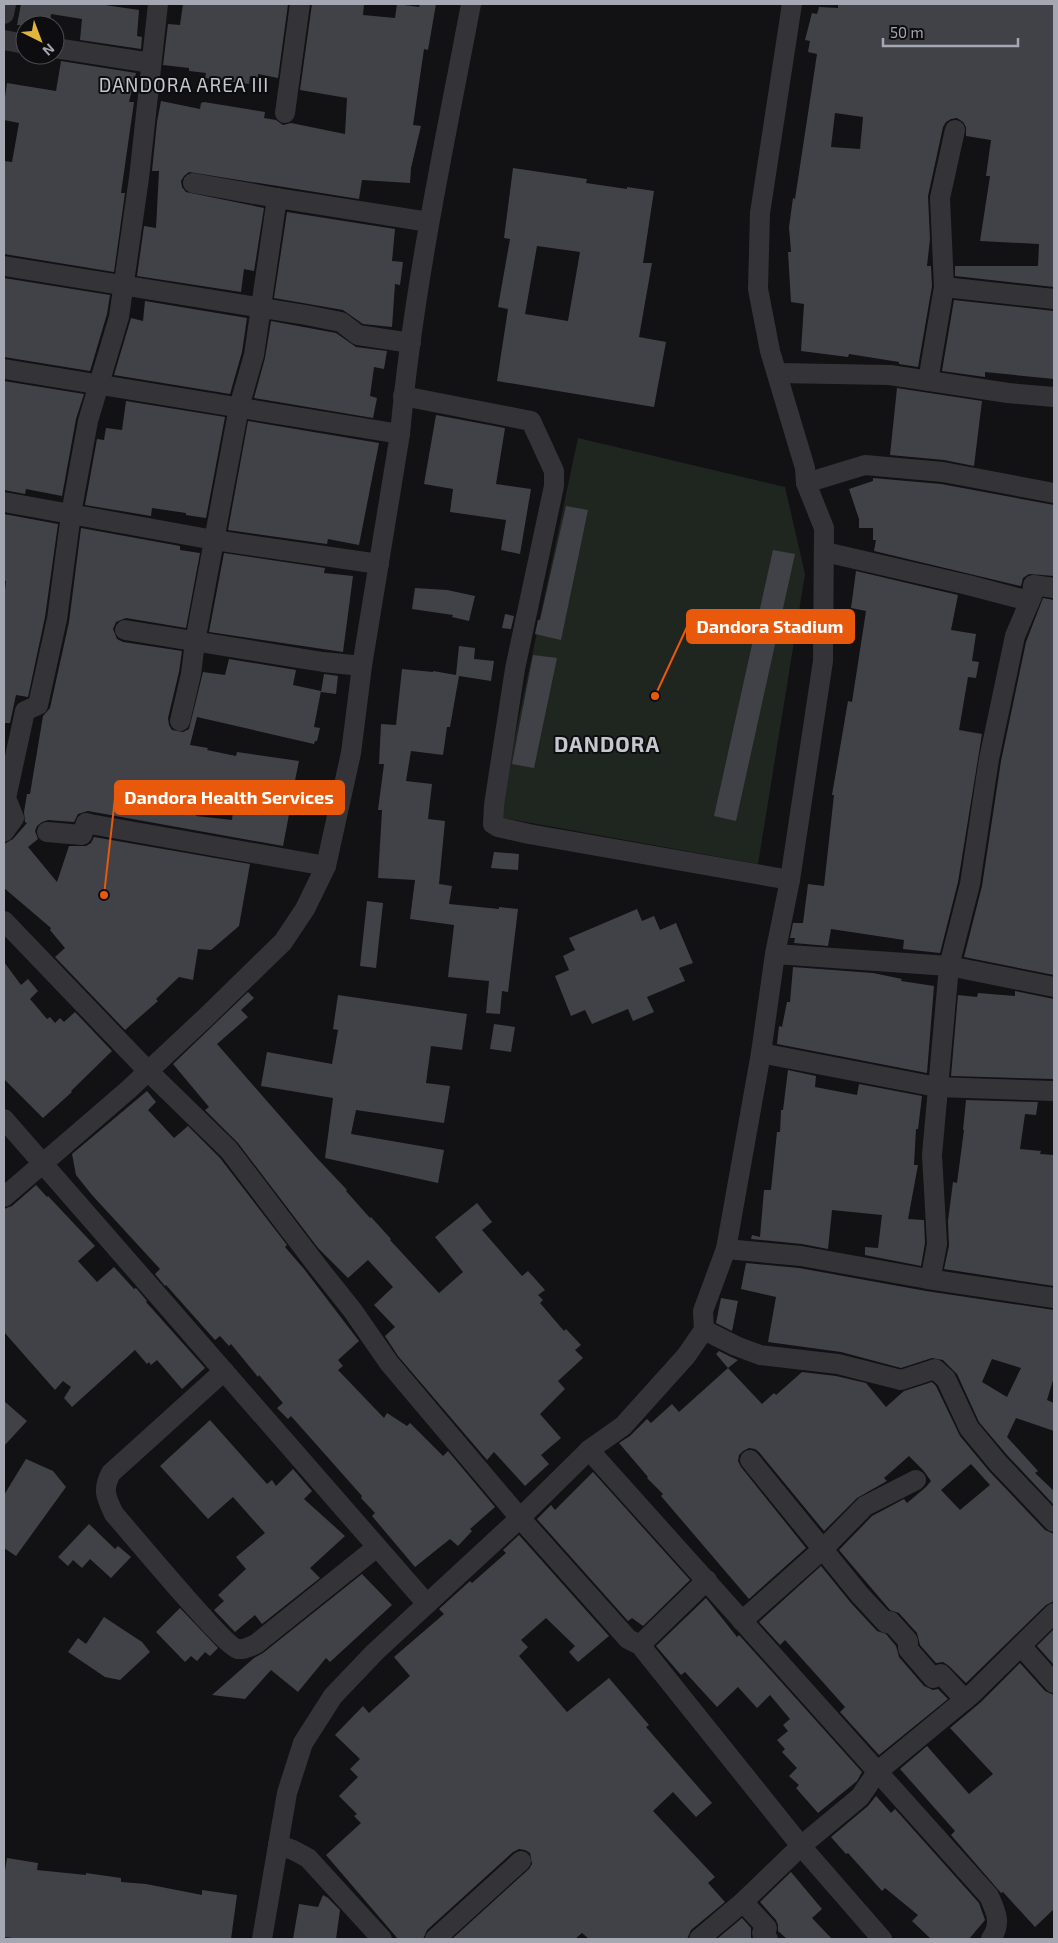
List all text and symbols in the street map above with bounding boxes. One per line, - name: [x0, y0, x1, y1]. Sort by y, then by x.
- north arrow: [15, 15, 65, 65]
- scale bar: [883, 15, 1018, 47]
- text: 50 m: [890, 23, 924, 41]
- text: N: [40, 40, 58, 60]
- district label: DANDORA AREA III: [99, 73, 269, 96]
- callout: Dandora Stadium: [687, 610, 854, 643]
- text: Dandora Stadium: [697, 615, 843, 637]
- district label: DANDORA: [554, 731, 660, 756]
- callout: Dandora Health Services: [115, 781, 344, 814]
- text: Dandora Health Services: [124, 786, 334, 808]

